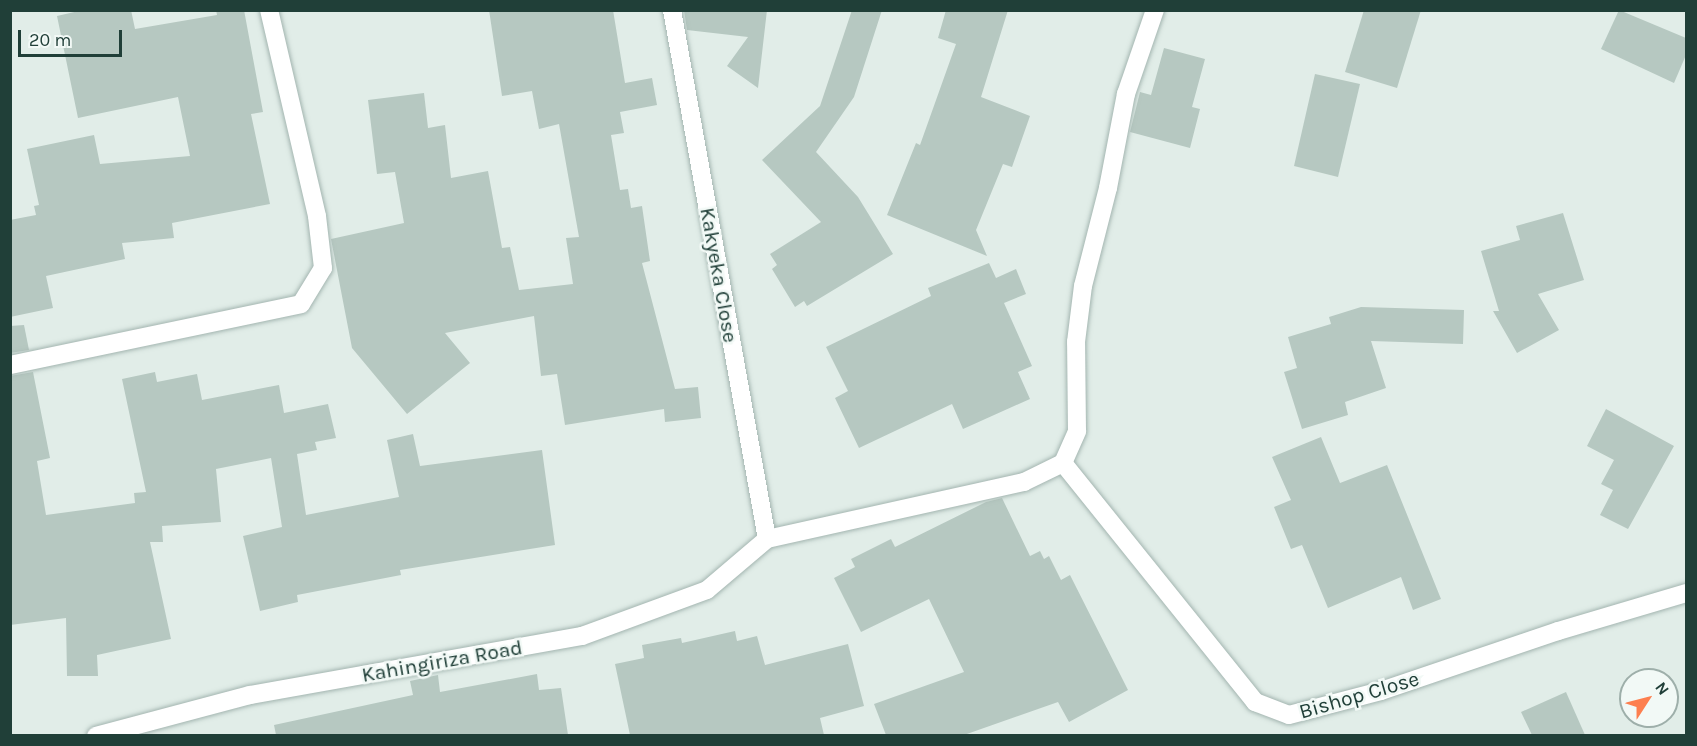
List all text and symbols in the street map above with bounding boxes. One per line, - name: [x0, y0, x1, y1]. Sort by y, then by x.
- scale bar: [21, 18, 124, 56]
- text: 20 m: [29, 29, 71, 51]
- street label: Kakyeka Close: [695, 205, 743, 345]
- street label: Kahingiriza Road: [360, 634, 524, 688]
- street label: Bishop Close: [1296, 666, 1422, 724]
- north arrow: [1619, 668, 1679, 728]
- text: N: [1651, 678, 1673, 699]

